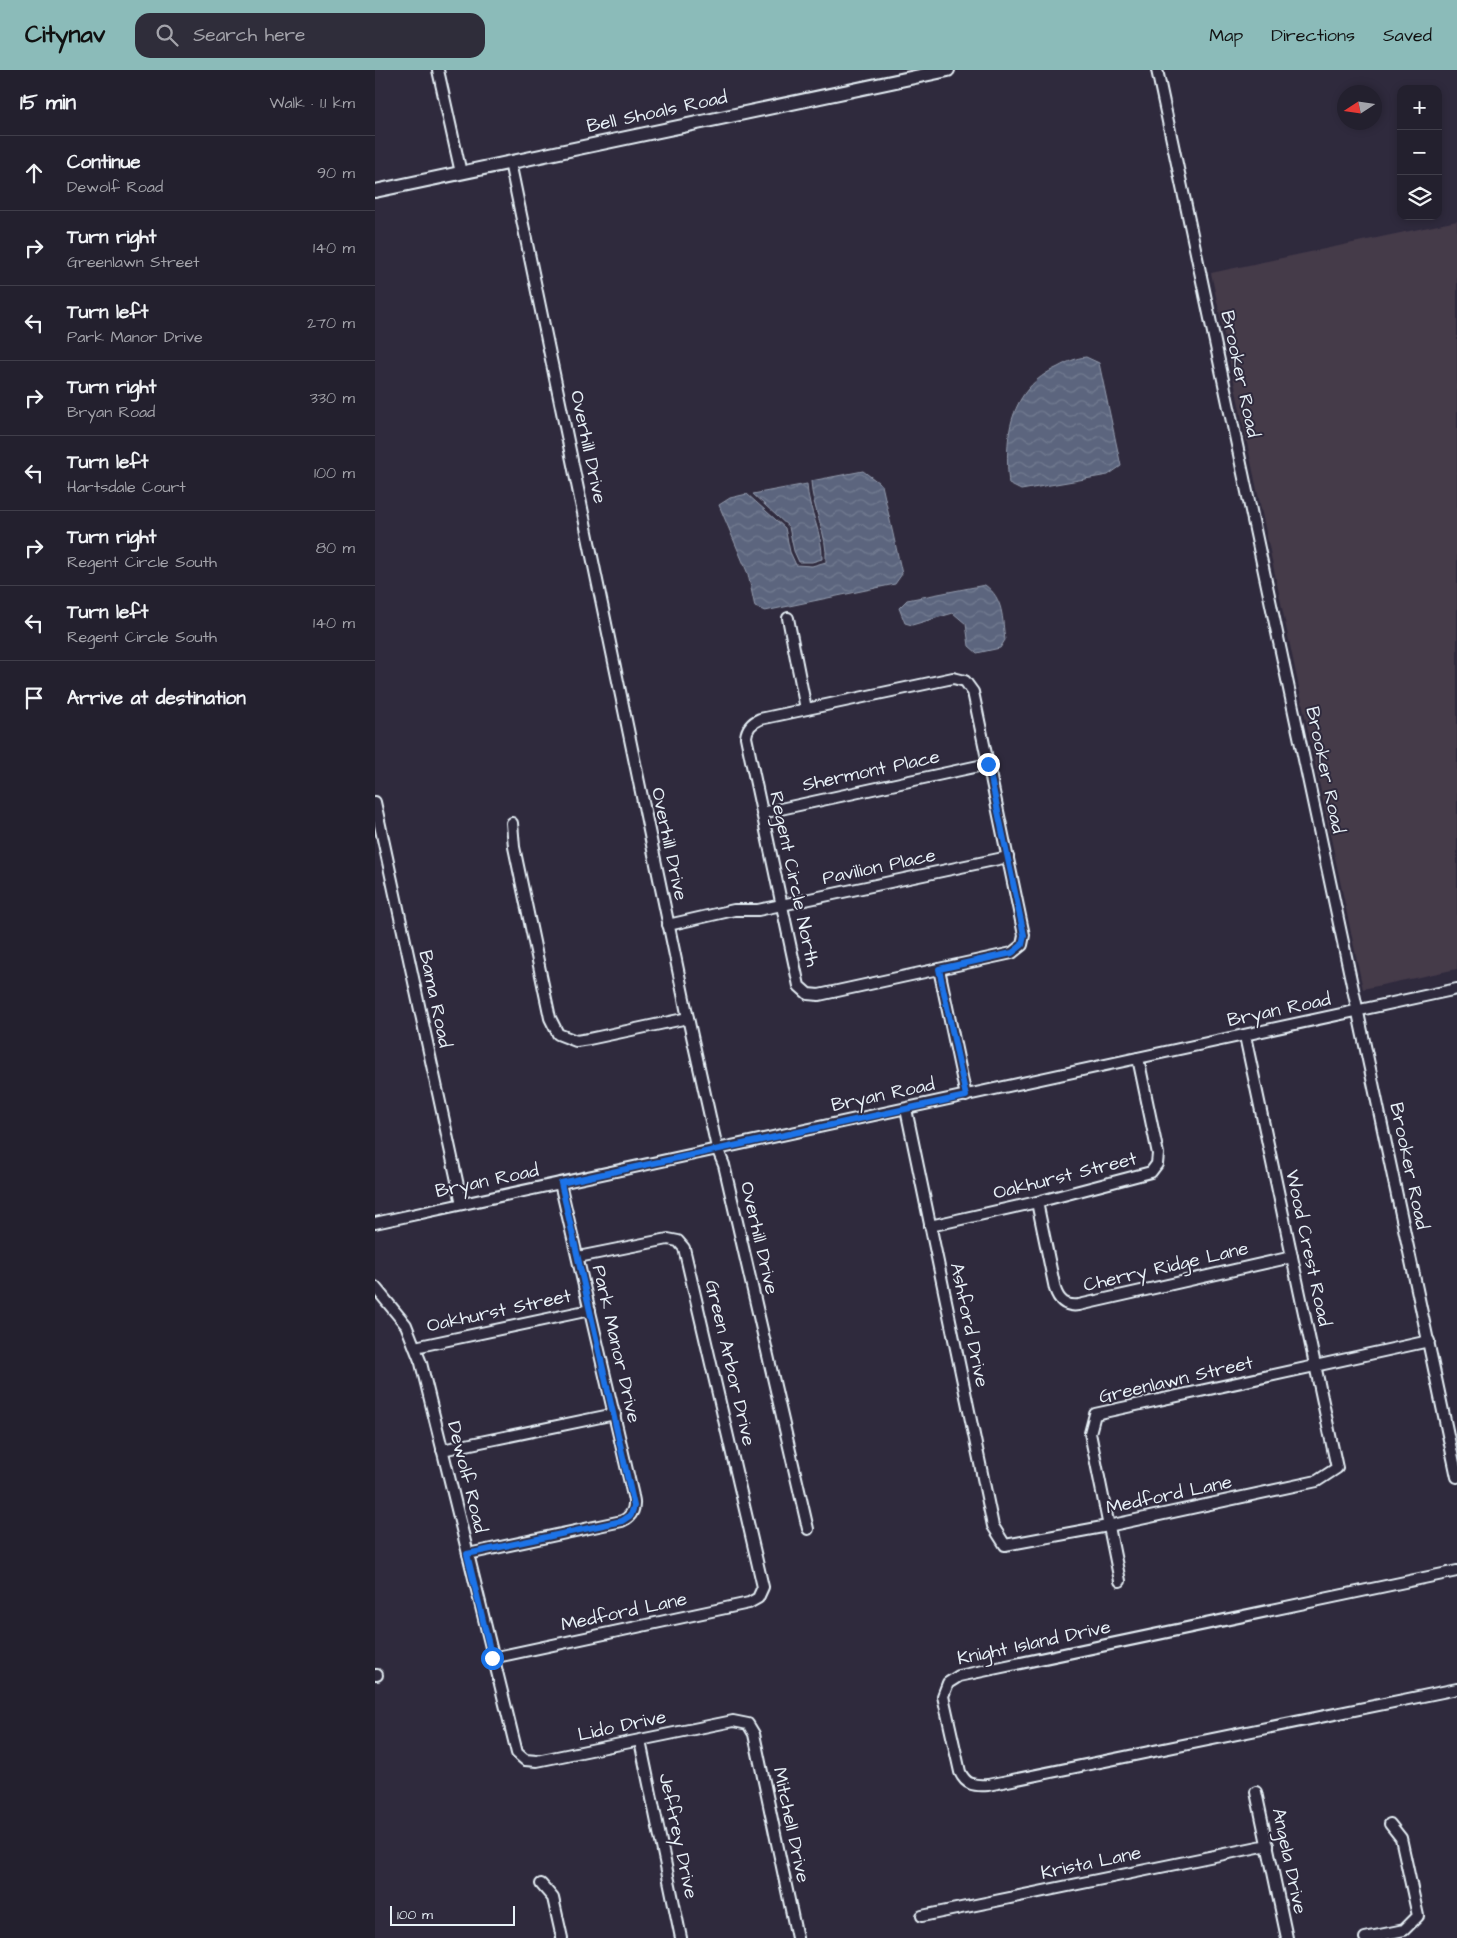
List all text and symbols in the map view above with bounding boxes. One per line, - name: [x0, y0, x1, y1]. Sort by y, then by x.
- search box: [135, 13, 485, 58]
- text: Citynav: [25, 18, 105, 52]
- icon: search: [153, 21, 181, 49]
- text: Search here: [193, 22, 305, 49]
- text: Map: [1209, 23, 1243, 48]
- text: Directions: [1271, 23, 1355, 48]
- text: Saved: [1383, 23, 1432, 48]
- street label: Bell Shoals Road: [584, 84, 730, 140]
- north arrow: [1337, 85, 1382, 130]
- map controls: [1397, 85, 1442, 220]
- button: +: [1397, 85, 1442, 130]
- text: 15 min: [20, 88, 76, 117]
- text: Walk · 1.1 km: [269, 92, 355, 114]
- button: −: [1397, 130, 1442, 175]
- text: Continue: [67, 149, 141, 176]
- icon: ahead: [20, 159, 48, 187]
- text: 90 m: [317, 162, 355, 184]
- button: layers: [1397, 175, 1442, 220]
- text: Dewolf Road: [67, 176, 163, 198]
- text: Turn right: [67, 224, 156, 251]
- icon: right: [20, 234, 48, 262]
- text: 140 m: [313, 237, 355, 259]
- text: Greenlawn Street: [67, 251, 200, 273]
- text: Turn left: [67, 299, 148, 326]
- street label: Brooker Road: [1213, 308, 1267, 440]
- icon: left: [20, 309, 48, 337]
- text: 270 m: [307, 312, 355, 334]
- text: Park Manor Drive: [67, 326, 203, 348]
- text: Turn right: [67, 374, 156, 401]
- icon: right: [20, 384, 48, 412]
- text: 330 m: [310, 387, 355, 409]
- street label: Overhill Drive: [563, 388, 613, 506]
- text: Bryan Road: [67, 401, 155, 423]
- text: Turn left: [67, 449, 148, 476]
- icon: left: [20, 459, 48, 487]
- text: 100 m: [314, 462, 355, 484]
- text: Hartsdale Court: [67, 476, 186, 498]
- text: Turn right: [67, 524, 156, 551]
- icon: right: [20, 534, 48, 562]
- text: 80 m: [316, 537, 355, 559]
- text: Regent Circle South: [67, 551, 217, 573]
- text: Turn left: [67, 599, 148, 626]
- icon: left: [20, 609, 48, 637]
- text: 140 m: [313, 612, 355, 634]
- text: Regent Circle South: [67, 626, 217, 648]
- icon: arrive: [20, 684, 48, 712]
- text: Arrive at destination: [67, 685, 246, 712]
- street label: Brooker Road: [1298, 704, 1352, 836]
- street label: Shermont Place: [800, 743, 942, 799]
- route end: [977, 753, 1000, 776]
- street label: Overhill Drive: [644, 785, 694, 903]
- street label: Regent Circle North: [761, 789, 826, 970]
- street label: Pavilion Place: [820, 842, 938, 892]
- street label: Bama Road: [412, 948, 459, 1050]
- street label: Bryan Road: [1225, 986, 1334, 1035]
- street label: Bryan Road: [829, 1071, 938, 1120]
- street label: Brooker Road: [1382, 1100, 1436, 1232]
- street label: Oakhurst Street: [990, 1145, 1140, 1207]
- street label: Bryan Road: [433, 1157, 542, 1206]
- street label: Wood Crest Road: [1278, 1167, 1338, 1329]
- street label: Overhill Drive: [733, 1179, 785, 1297]
- street label: Cherry Ridge Lane: [1081, 1235, 1251, 1300]
- street label: Ashford Drive: [943, 1260, 995, 1390]
- street label: Park Manor Drive: [585, 1263, 647, 1425]
- street label: Green Arbor Drive: [698, 1278, 762, 1448]
- street label: Oakhurst Street: [424, 1282, 574, 1339]
- street label: Greenlawn Street: [1096, 1349, 1256, 1411]
- street label: Dewolf Road: [440, 1418, 494, 1536]
- street label: Medford Lane: [1104, 1468, 1234, 1522]
- street label: Medford Lane: [559, 1585, 689, 1639]
- street label: Knight Island Drive: [955, 1614, 1113, 1673]
- route start: [481, 1647, 504, 1670]
- street label: Lido Drive: [575, 1703, 669, 1749]
- street label: Mitchell Drive: [766, 1765, 816, 1885]
- street label: Jeffrey Drive: [651, 1771, 704, 1901]
- street label: Angela Drive: [1264, 1805, 1313, 1917]
- street label: Krista Lane: [1038, 1839, 1144, 1887]
- scale bar: [390, 1903, 515, 1926]
- text: 100 m: [397, 1905, 433, 1925]

